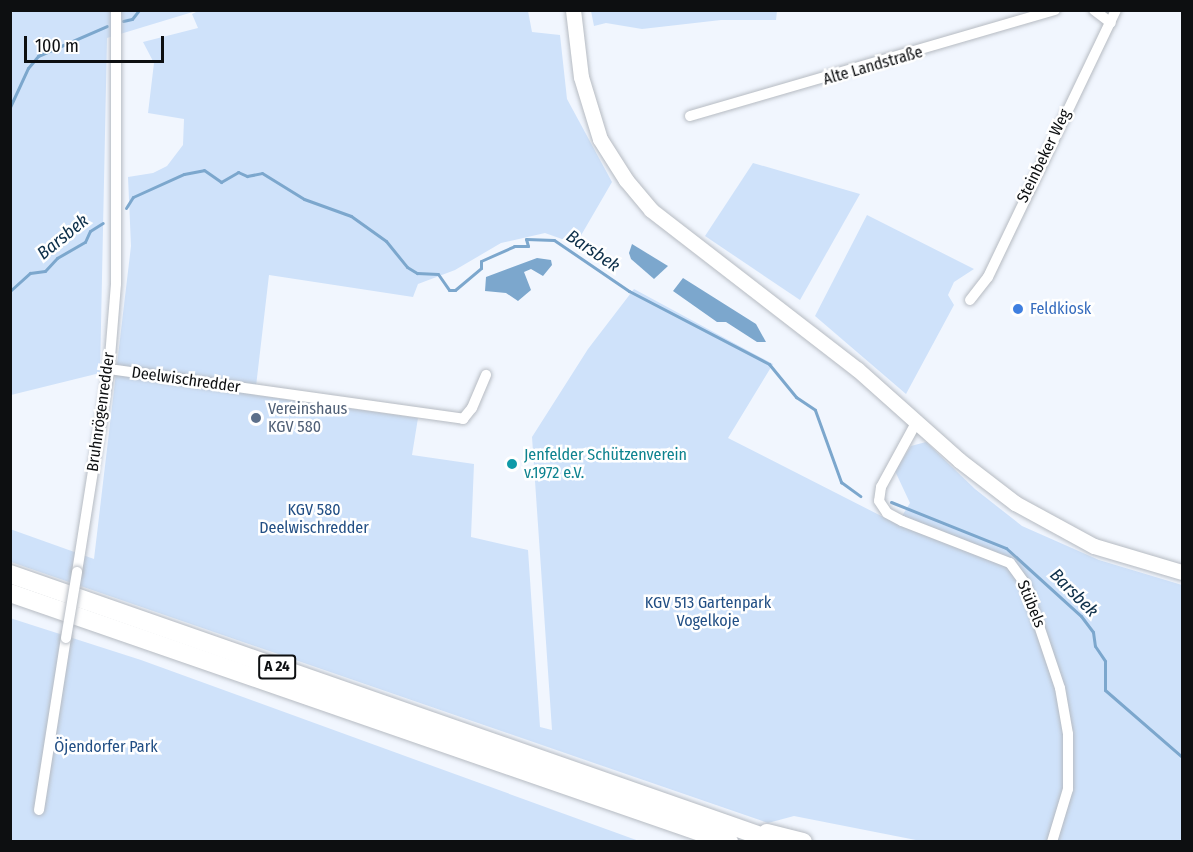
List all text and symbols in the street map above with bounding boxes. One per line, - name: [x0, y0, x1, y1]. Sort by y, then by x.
- scale bar: [27, 24, 166, 62]
- text: 100 m: [35, 35, 79, 57]
- street label: Alte Landstraße: [821, 43, 925, 89]
- street label: Steinbeker Weg: [1013, 106, 1075, 206]
- water label: Barsbek: [33, 210, 93, 264]
- water label: Barsbek: [562, 225, 624, 277]
- place label: Feldkiosk: [1030, 299, 1091, 319]
- marker: Feldkiosk: [1011, 302, 1025, 316]
- street label: Bruhnrögenredder: [83, 351, 119, 473]
- street label: Deelwischredder: [130, 363, 242, 397]
- place label: Vereinshaus KGV 580: [268, 399, 347, 437]
- marker: Vereinshaus KGV 580: [249, 411, 263, 425]
- place label: Jenfelder Schützenverein v.1972 e.V.: [524, 445, 687, 483]
- marker: Jenfelder Schützenverein v.1972 e.V.: [505, 457, 519, 471]
- park label: KGV 580 Deelwischredder: [259, 500, 369, 538]
- water label: Barsbek: [1045, 564, 1103, 622]
- street label: Stübels: [1013, 578, 1049, 630]
- park label: KGV 513 Gartenpark Vogelkoje: [645, 593, 771, 631]
- road number: A 24: [258, 655, 296, 679]
- park label: Öjendorfer Park: [54, 737, 158, 757]

